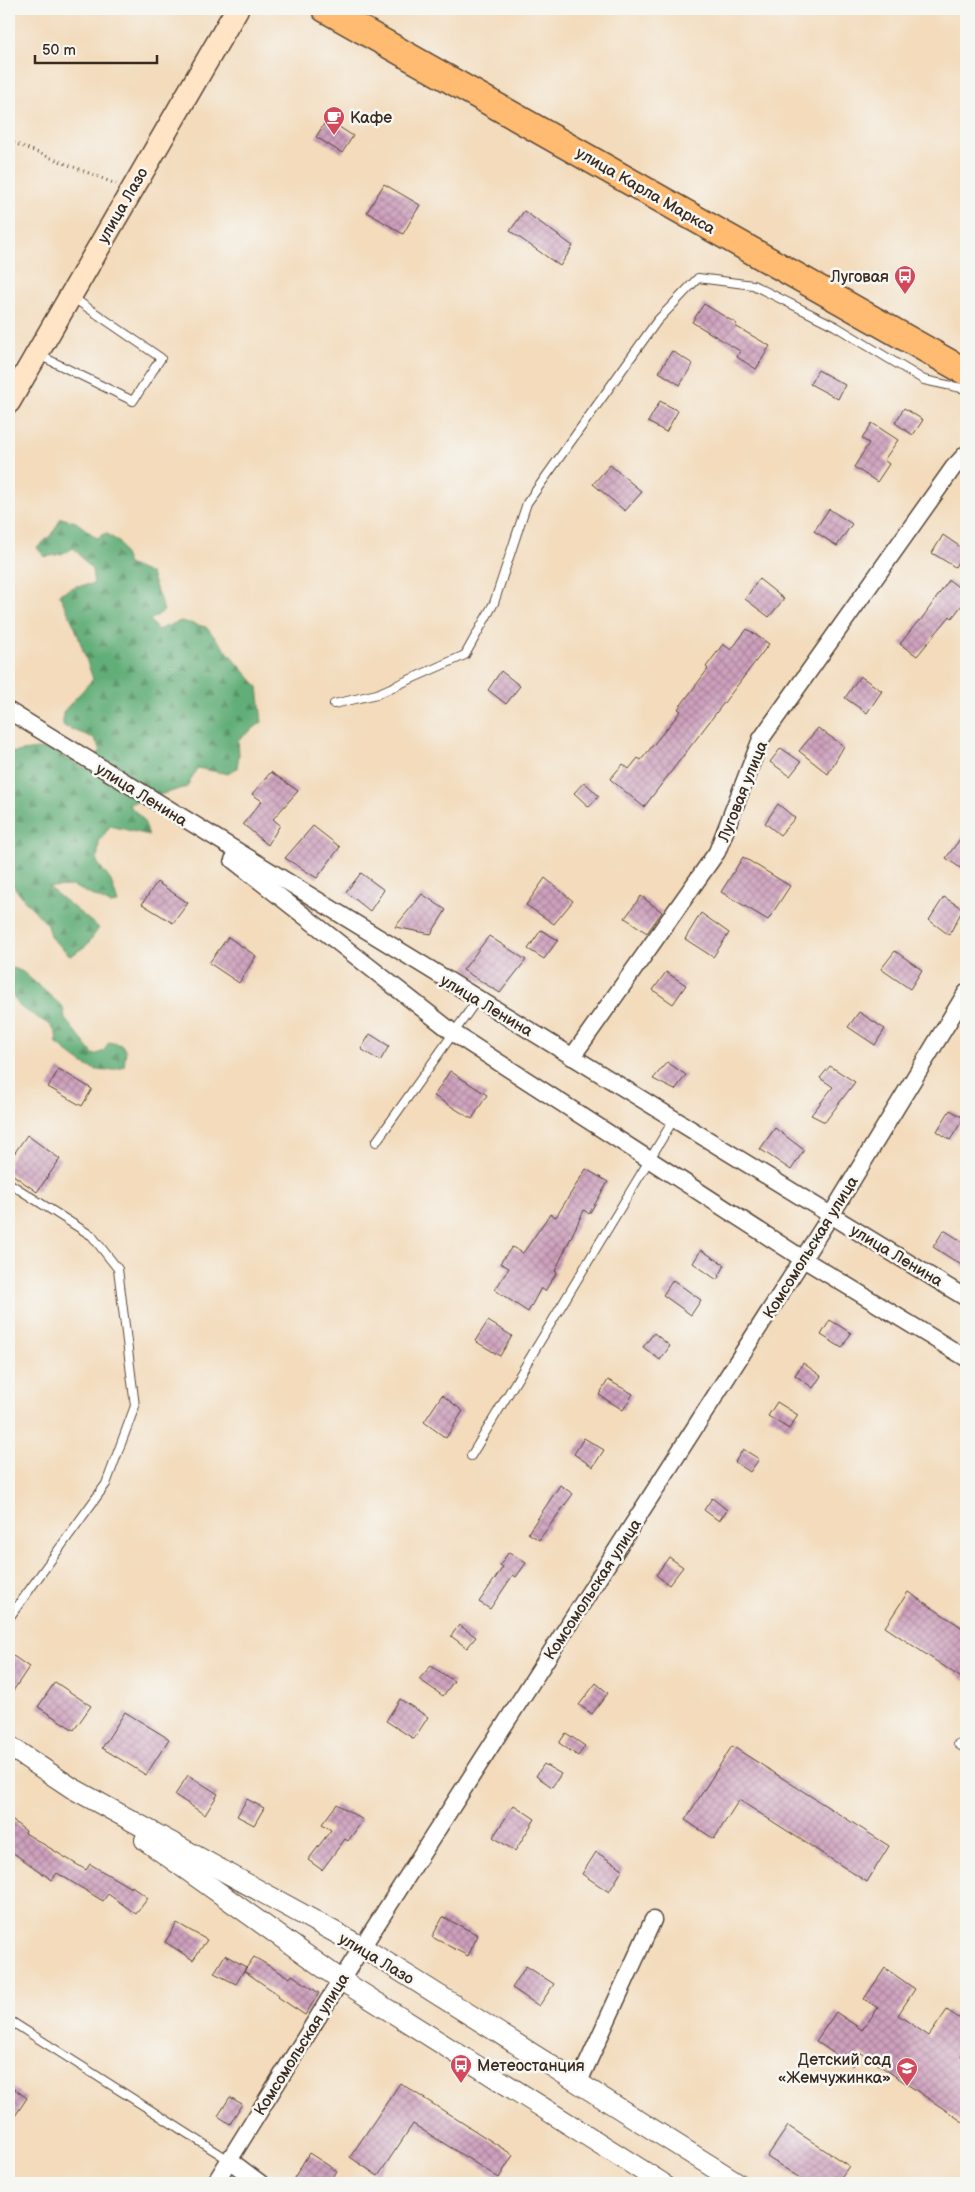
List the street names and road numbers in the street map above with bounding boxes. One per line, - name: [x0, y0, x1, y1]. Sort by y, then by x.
- street label: улица Карла Маркса: [572, 144, 719, 239]
- street label: улица Лазо: [94, 165, 153, 247]
- street label: Луговая улица: [714, 738, 772, 846]
- street label: улица Ленина: [92, 760, 191, 831]
- street label: улица Ленина: [437, 971, 536, 1042]
- street label: Комсомольская улица: [760, 1173, 863, 1322]
- street label: улица Ленина: [847, 1221, 946, 1292]
- street label: Комсомольская улица: [541, 1515, 646, 1664]
- street label: улица Лазо: [335, 1929, 417, 1989]
- street label: Комсомольская улица: [251, 1970, 354, 2119]

